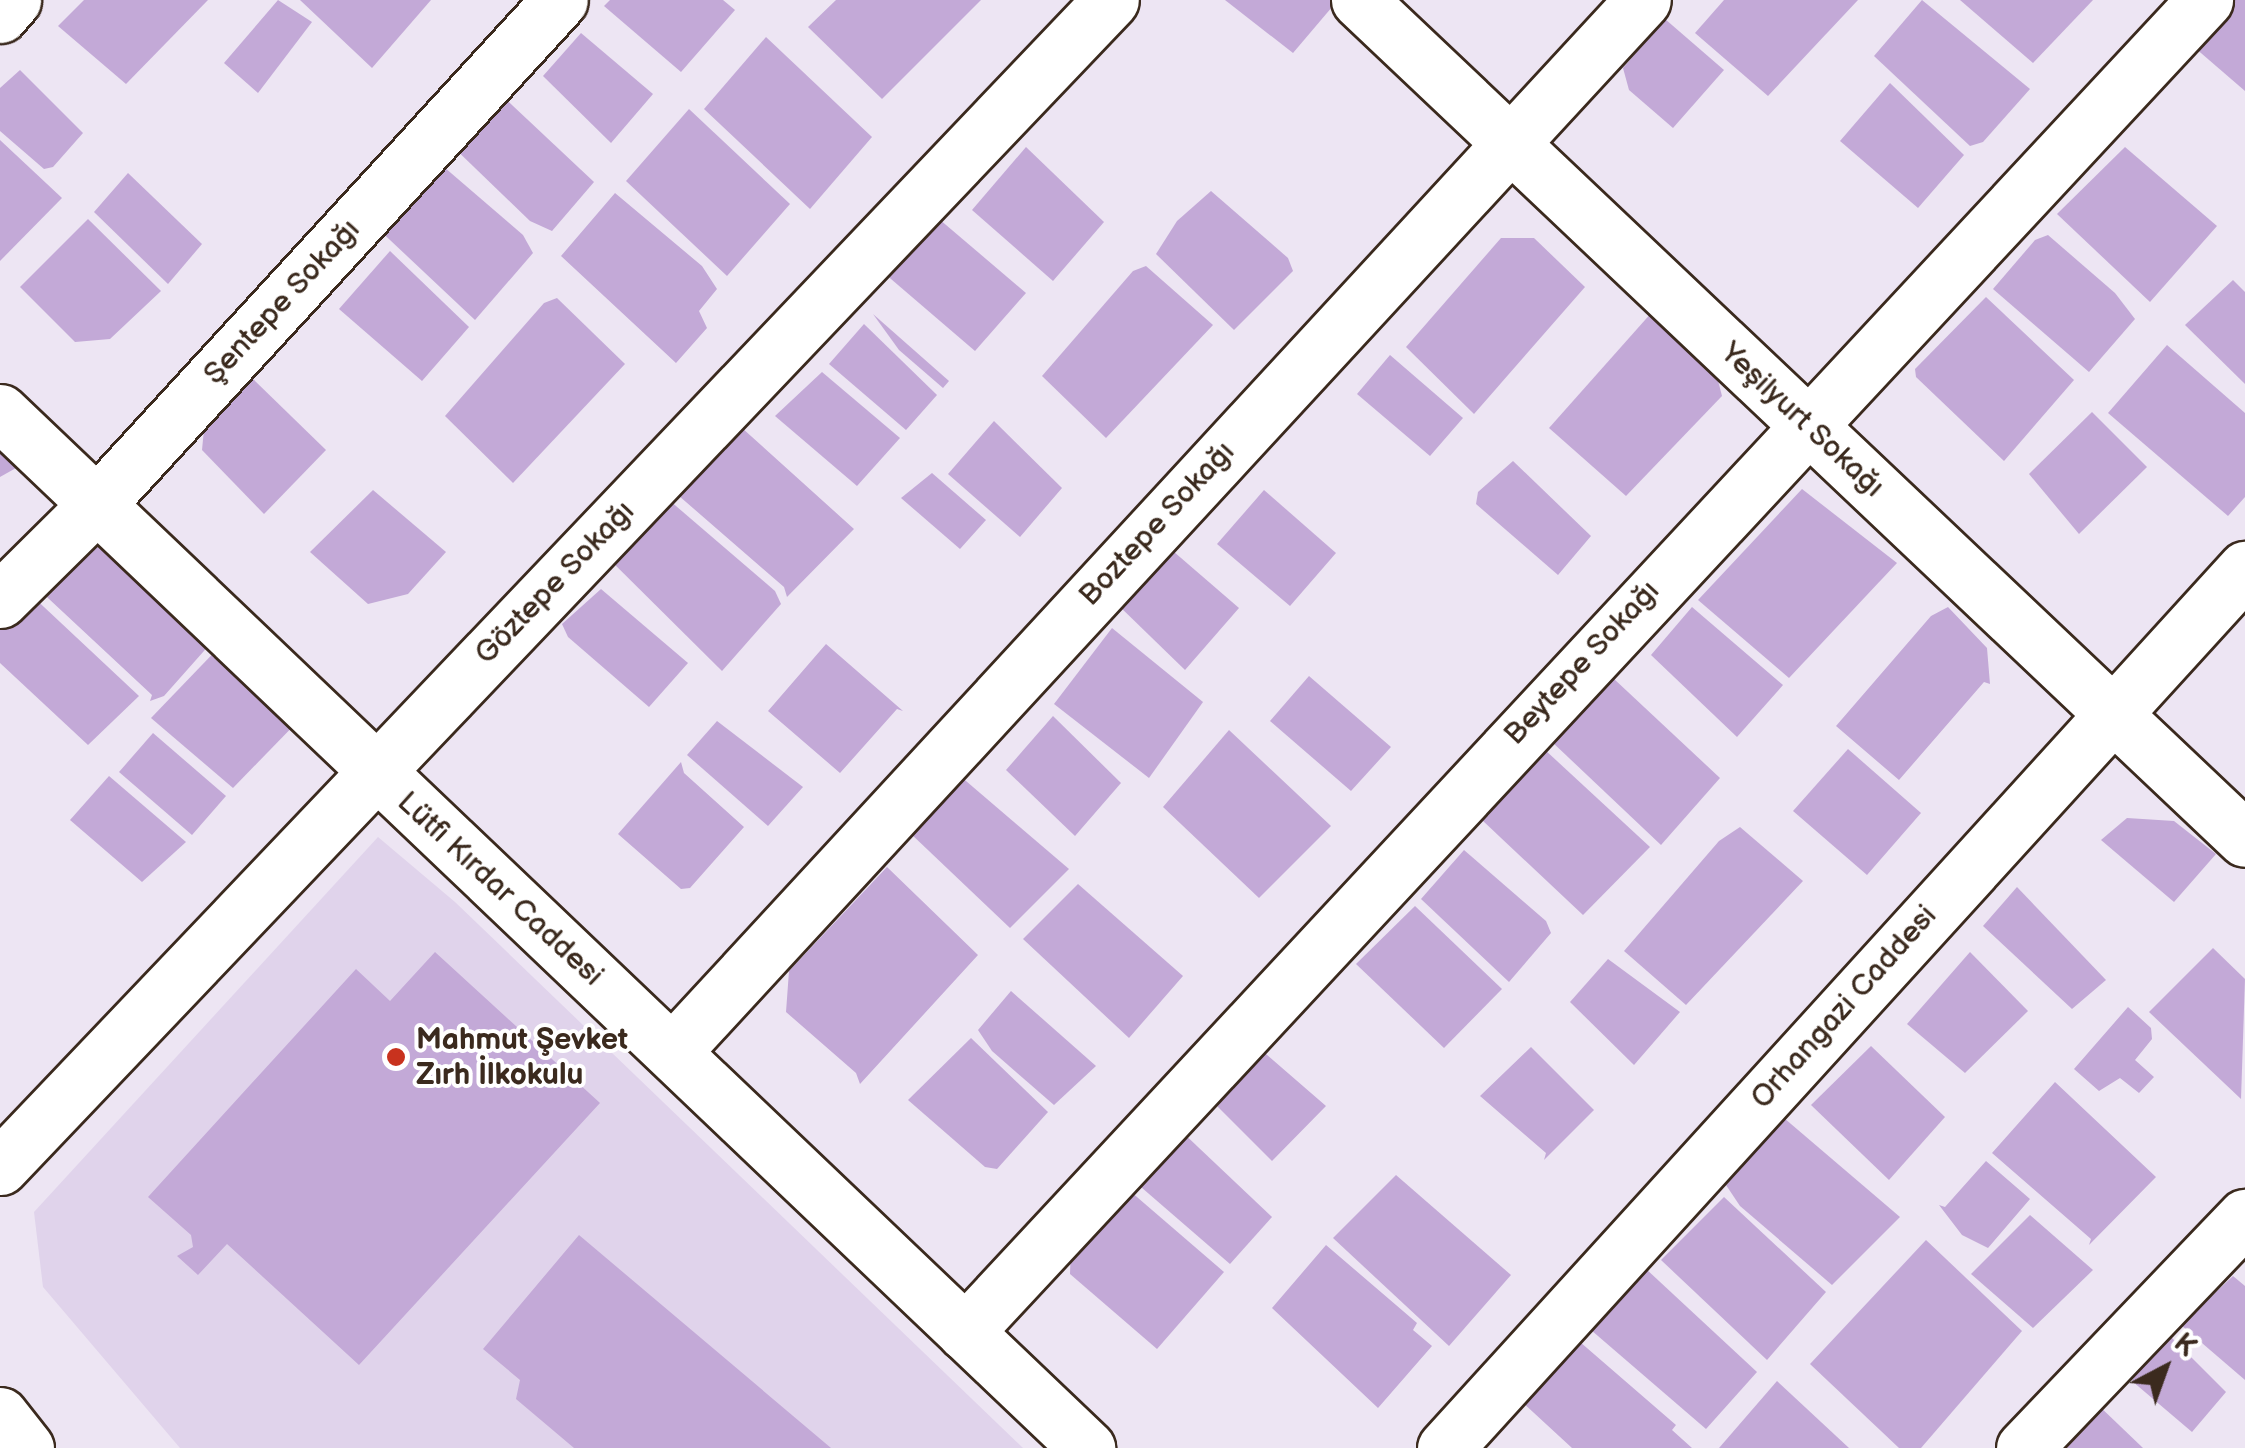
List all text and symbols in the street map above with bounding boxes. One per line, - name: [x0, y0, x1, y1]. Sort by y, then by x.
- street label: Şentepe Sokağı: [196, 212, 368, 392]
- street label: Yeşilyurt Sokağı: [1713, 335, 1891, 505]
- street label: Boztepe Sokağı: [1072, 434, 1242, 614]
- street label: Göztepe Sokağı: [468, 494, 642, 672]
- street label: Beytepe Sokağı: [1497, 573, 1667, 753]
- street label: Lütfi Kırdar Caddesi: [390, 784, 610, 994]
- street label: Orhangazi Caddesi: [1744, 898, 1944, 1116]
- place label: Mahmut Şevket Zırh İlkokulu: [416, 1022, 628, 1092]
- marker: Mahmut Şevket Zırh İlkokulu: [385, 1046, 407, 1068]
- north arrow: [2115, 1318, 2215, 1418]
- text: K: [2167, 1326, 2203, 1364]

